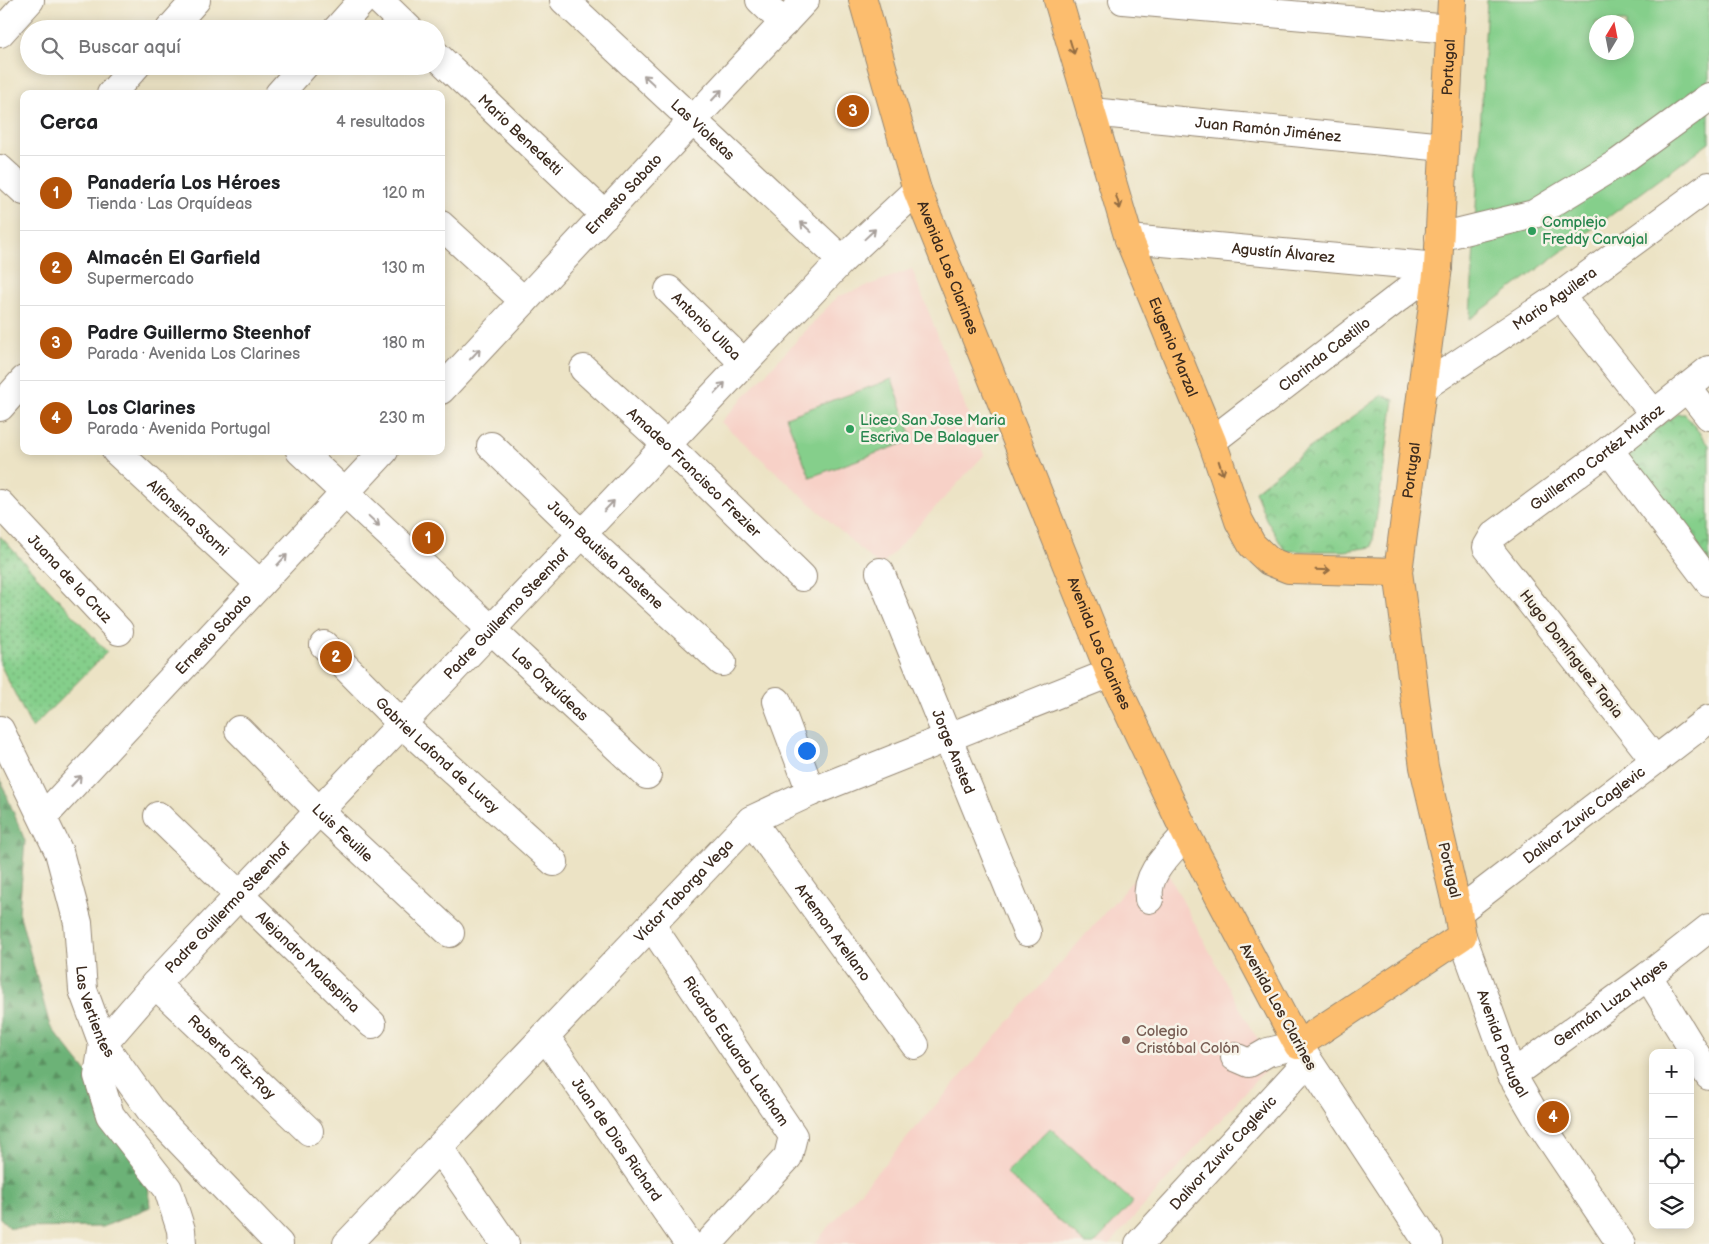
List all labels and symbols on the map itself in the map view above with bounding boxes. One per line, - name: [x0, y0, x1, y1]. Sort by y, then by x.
- north arrow: [1589, 15, 1634, 60]
- one-way arrow: [1067, 38, 1077, 54]
- street label: Portugal: [1438, 39, 1459, 96]
- one-way arrow: [643, 74, 656, 86]
- one-way arrow: [711, 88, 723, 101]
- street label: Mario Benedetti: [474, 90, 567, 179]
- pin: 3: [837, 92, 869, 130]
- street label: Las Violetas: [667, 95, 739, 165]
- street label: Juan Ramón Jiménez: [1194, 113, 1343, 146]
- street label: Ernesto Sabato: [582, 150, 666, 238]
- one-way arrow: [1113, 194, 1123, 210]
- street label: Avenida Los Clarines: [913, 198, 983, 338]
- place label: Complejo Freddy Carvajal: [1542, 213, 1648, 249]
- one-way arrow: [800, 221, 813, 233]
- marker: Complejo Freddy Carvajal: [1526, 225, 1538, 237]
- one-way arrow: [864, 228, 876, 240]
- street label: Agustín Álvarez: [1231, 239, 1337, 267]
- street label: Mario Aguilera: [1509, 263, 1600, 334]
- street label: Antonio Ulloa: [668, 288, 745, 364]
- street label: Eugenio Marzal: [1144, 294, 1202, 400]
- street label: Clorinda Castillo: [1275, 313, 1374, 396]
- one-way arrow: [469, 348, 480, 361]
- one-way arrow: [714, 383, 726, 395]
- street label: Guillermo Cortéz Muñoz: [1526, 400, 1668, 515]
- street label: Amadeo Francisco Frezier: [623, 404, 765, 542]
- place label: Liceo San Jose Maria Escriva De Balaguer: [860, 411, 1006, 447]
- marker: Liceo San Jose Maria Escriva De Balaguer: [844, 423, 856, 435]
- street label: Portugal: [1398, 441, 1424, 500]
- one-way arrow: [1217, 460, 1226, 475]
- street label: Alfonsina Storni: [143, 475, 233, 560]
- street label: Juan Bautista Pastene: [543, 496, 668, 613]
- one-way arrow: [603, 500, 615, 512]
- one-way arrow: [367, 515, 380, 527]
- pin: 1: [412, 519, 444, 557]
- street label: Juana de la Cruz: [24, 530, 116, 627]
- street label: Padre Guillermo Steenhof: [440, 544, 573, 683]
- one-way arrow: [276, 554, 288, 566]
- one-way arrow: [1315, 565, 1331, 574]
- street label: Avenida Los Clarines: [1063, 574, 1136, 713]
- street label: Hugo Domínguez Tapia: [1515, 586, 1627, 722]
- street label: Ernesto Sabato: [171, 590, 256, 679]
- pin: 2: [320, 638, 352, 676]
- street label: Las Orquídeas: [507, 644, 593, 725]
- street label: Gabriel Lafond de Lurcy: [371, 693, 503, 817]
- street label: Jorge Ansted: [928, 707, 979, 797]
- your location: [794, 738, 820, 764]
- street label: Dalivor Zuvic Caglevic: [1519, 762, 1649, 868]
- one-way arrow: [70, 775, 82, 788]
- street label: Luis Feuille: [308, 800, 377, 866]
- street label: Víctor Taborga Vega: [630, 835, 737, 946]
- street label: Padre Guillermo Steenhof: [161, 838, 294, 977]
- street label: Portugal: [1433, 840, 1465, 900]
- street label: Artemon Arellano: [791, 880, 875, 985]
- street label: Alejandro Malaspina: [252, 907, 364, 1017]
- street label: Avenida Los Clarines: [1235, 940, 1321, 1074]
- street label: Germán Luza Hayes: [1550, 954, 1672, 1051]
- street label: Las Vertientes: [72, 965, 119, 1062]
- street label: Ricardo Eduardo Latcham: [679, 972, 793, 1130]
- street label: Avenida Portugal: [1473, 987, 1533, 1101]
- street label: Roberto Fitz-Roy: [184, 1011, 280, 1104]
- place label: Colegio Cristóbal Colón: [1136, 1022, 1240, 1058]
- marker: Colegio Cristóbal Colón: [1120, 1034, 1132, 1046]
- street label: Juan de Dios Richard: [567, 1074, 666, 1205]
- street label: Dalivor Zuvic Caglevic: [1166, 1092, 1281, 1214]
- pin: 4: [1537, 1098, 1569, 1136]

